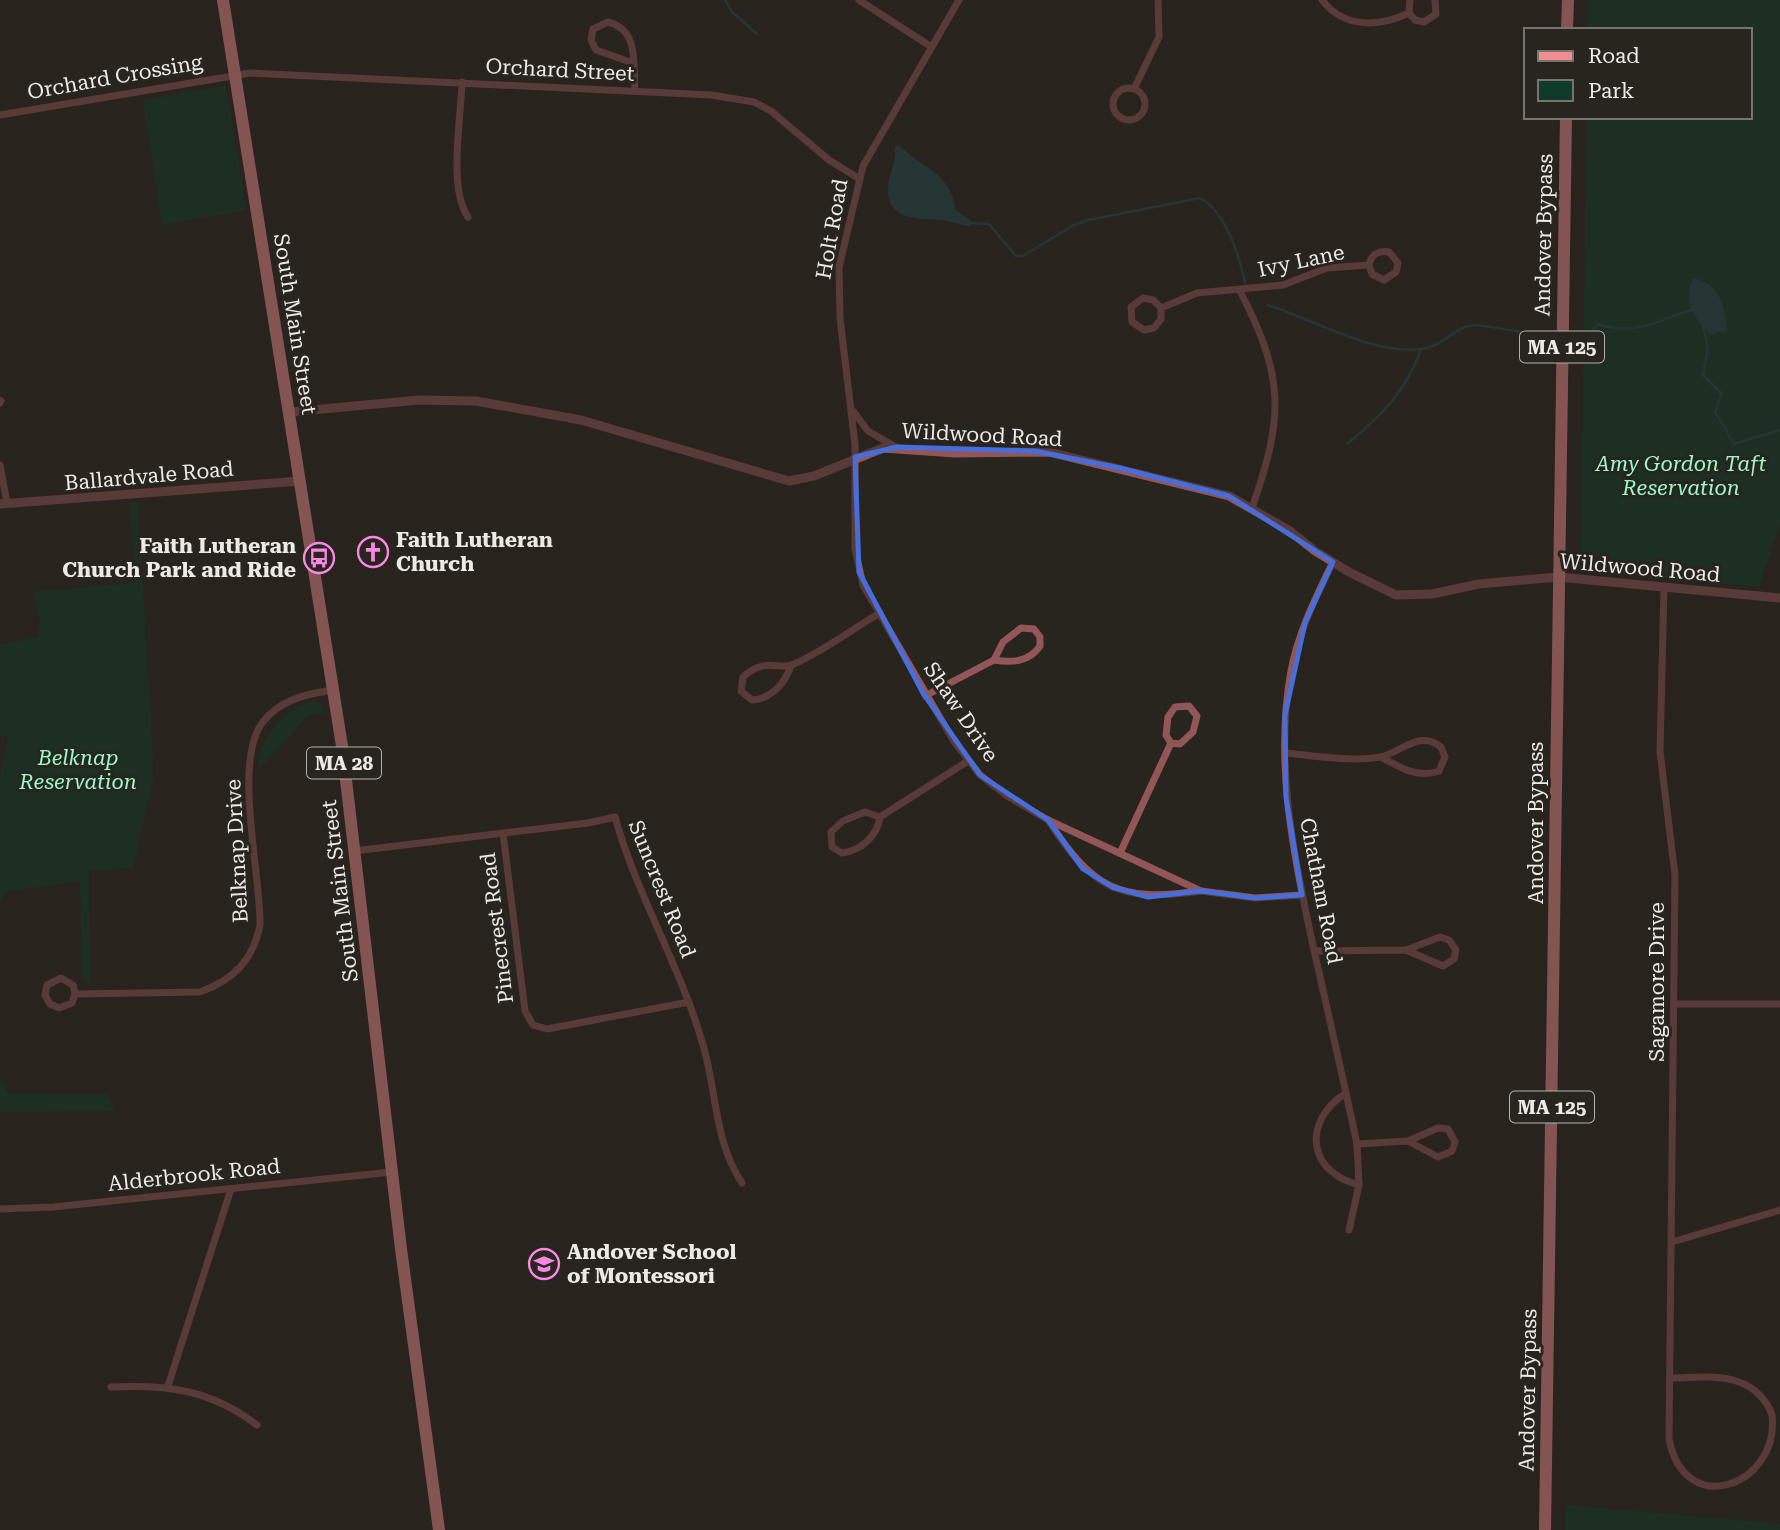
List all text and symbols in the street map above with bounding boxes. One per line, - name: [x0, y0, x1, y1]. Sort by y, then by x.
- legend: [1524, 28, 1752, 119]
- text: Road: [1588, 44, 1640, 68]
- street label: Orchard Crossing: [26, 50, 205, 104]
- street label: Orchard Street: [485, 54, 635, 86]
- text: Park: [1588, 79, 1634, 103]
- street label: Andover Bypass: [1531, 153, 1557, 317]
- street label: Holt Road: [811, 176, 853, 281]
- street label: South Main Street: [269, 232, 321, 416]
- street label: Ivy Lane: [1256, 240, 1346, 282]
- road number: MA 125: [1520, 332, 1604, 362]
- street label: Wildwood Road: [901, 419, 1064, 451]
- park label: Amy Gordon Taft Reservation: [1594, 452, 1766, 500]
- street label: Ballardvale Road: [63, 457, 235, 495]
- place label: Faith Lutheran Church: [396, 528, 553, 576]
- place label: Faith Lutheran Church Park and Ride: [62, 534, 296, 582]
- church icon: Faith Lutheran Church: [356, 535, 390, 569]
- bus stop icon: Faith Lutheran Church Park and Ride: [302, 541, 336, 575]
- street label: Wildwood Road: [1559, 549, 1722, 587]
- street label: Shaw Drive: [919, 658, 1003, 766]
- street label: Andover Bypass: [1524, 742, 1548, 904]
- park label: Belknap Reservation: [18, 746, 137, 794]
- road number: MA 28: [307, 748, 381, 778]
- street label: Belknap Drive: [221, 778, 253, 924]
- street label: South Main Street: [317, 799, 363, 983]
- street label: Chatham Road: [1295, 816, 1347, 967]
- street label: Suncrest Road: [624, 817, 701, 962]
- street label: Pinecrest Road: [476, 851, 518, 1005]
- street label: Sagamore Drive: [1645, 902, 1669, 1062]
- road number: MA 125: [1510, 1092, 1594, 1122]
- street label: Alderbrook Road: [107, 1154, 282, 1196]
- place label: Andover School of Montessori: [567, 1240, 736, 1288]
- school or university icon: Andover School of Montessori: [527, 1247, 561, 1281]
- street label: Andover Bypass: [1515, 1308, 1541, 1472]

